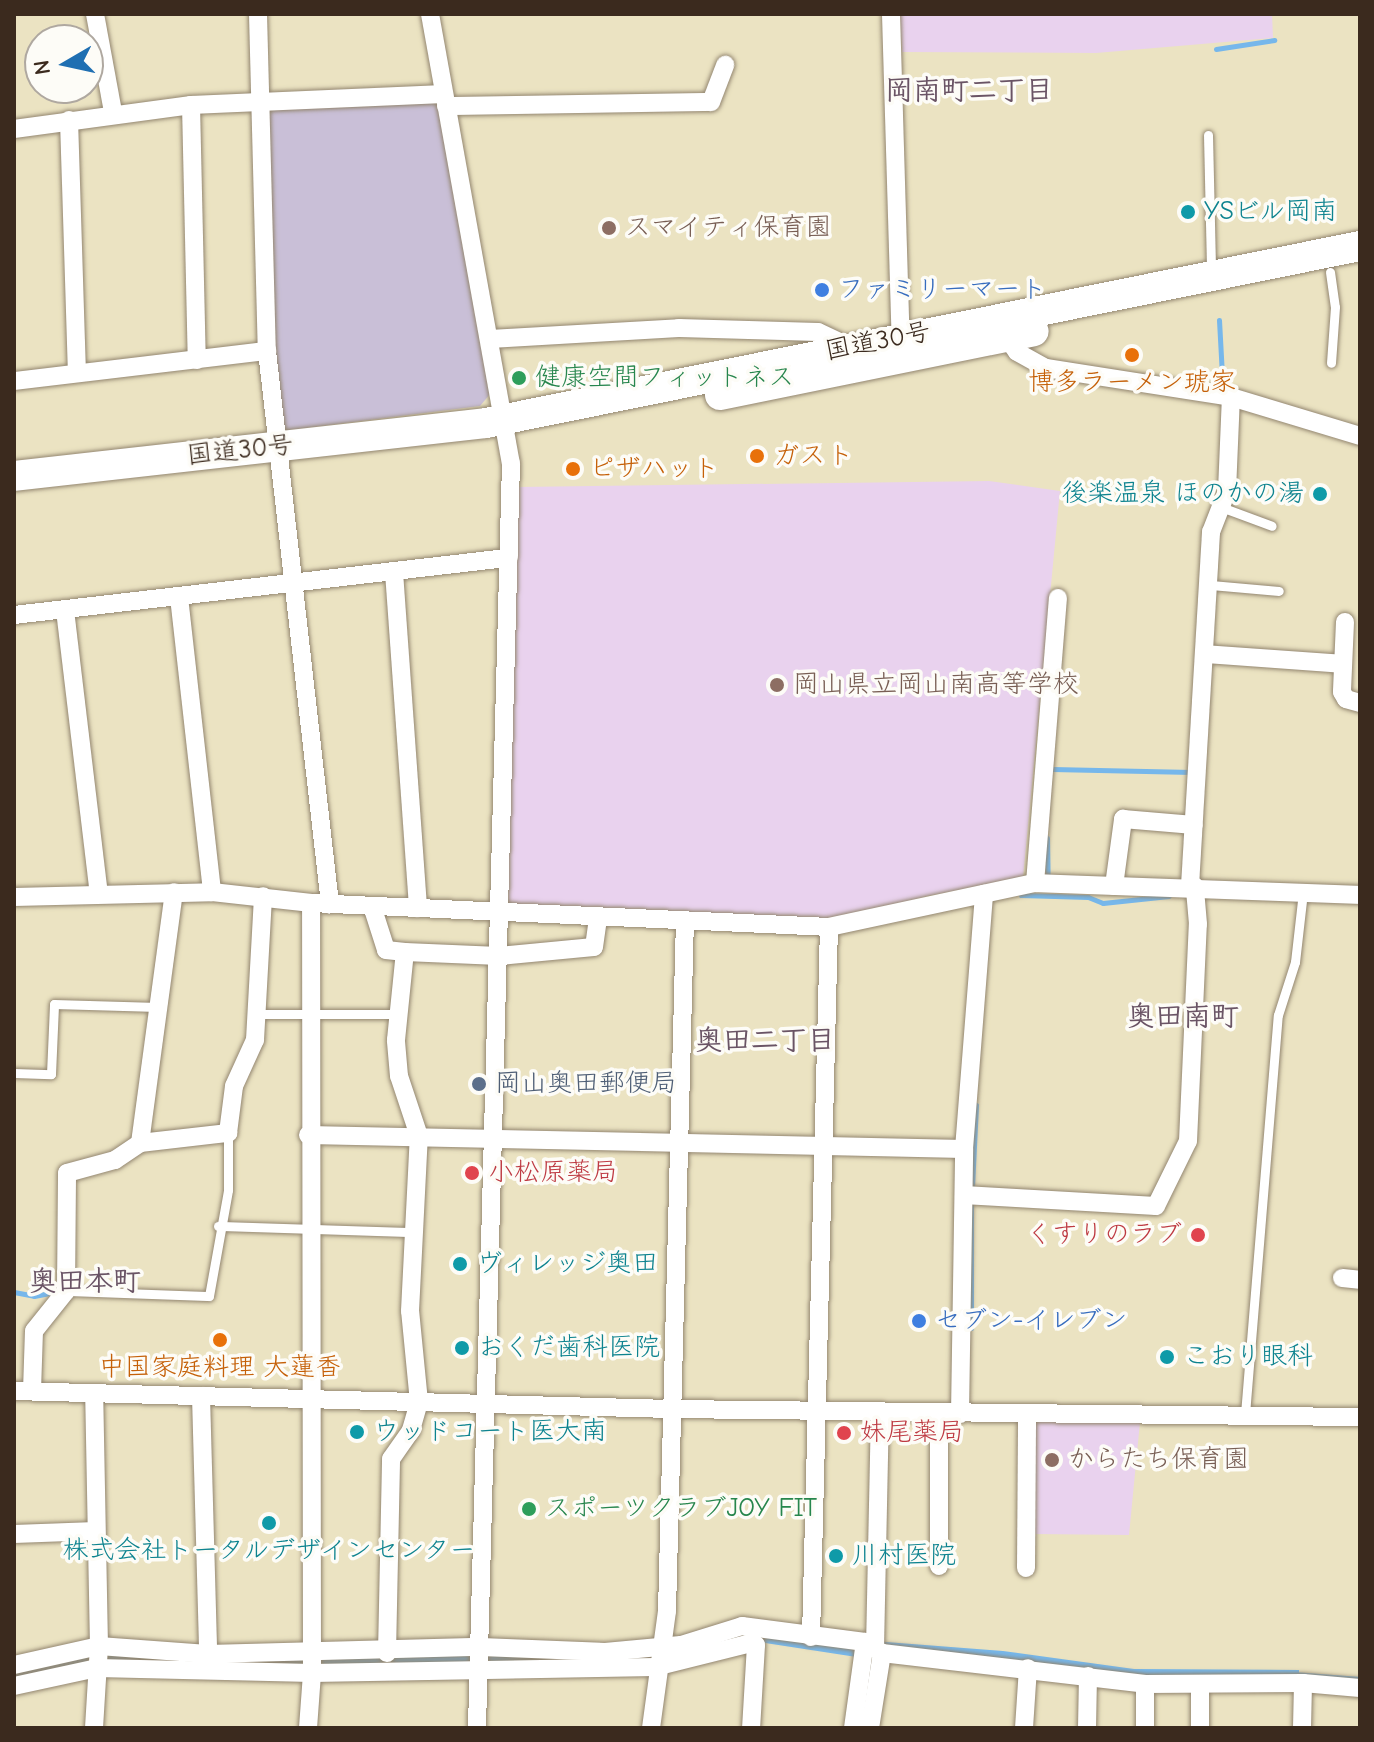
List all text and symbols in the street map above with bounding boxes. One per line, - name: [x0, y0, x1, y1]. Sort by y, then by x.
- north arrow: [24, 24, 104, 104]
- text: N: [28, 58, 56, 77]
- district label: 岡南町二丁目: [885, 73, 1053, 107]
- place label: YSビル岡南: [1204, 196, 1338, 228]
- marker: YSビル岡南: [1179, 203, 1197, 221]
- place label: スマイティ保育園: [625, 212, 833, 244]
- marker: スマイティ保育園: [600, 219, 618, 237]
- place label: ファミリーマート: [838, 274, 1046, 306]
- marker: ファミリーマート: [813, 281, 831, 299]
- street label: 国道30号: [823, 316, 933, 368]
- marker: 博多ラーメン琥家: [1123, 346, 1141, 364]
- place label: 健康空間フィットネス: [535, 362, 795, 394]
- place label: 博多ラーメン琥家: [1028, 367, 1236, 399]
- marker: 健康空間フィットネス: [510, 369, 528, 387]
- street label: 国道30号: [185, 430, 295, 472]
- place label: ガスト: [773, 440, 851, 472]
- marker: ガスト: [748, 447, 766, 465]
- place label: ピザハット: [589, 453, 719, 485]
- marker: ピザハット: [564, 460, 582, 478]
- place label: 後楽温泉 ほのかの湯: [1061, 478, 1304, 510]
- marker: 後楽温泉 ほのかの湯: [1311, 485, 1329, 503]
- place label: 岡山県立岡山南高等学校: [793, 669, 1079, 701]
- marker: 岡山県立岡山南高等学校: [768, 676, 786, 694]
- district label: 奥田南町: [1127, 999, 1239, 1033]
- district label: 奥田二丁目: [695, 1023, 835, 1057]
- place label: 岡山奥田郵便局: [495, 1068, 677, 1100]
- marker: 岡山奥田郵便局: [470, 1075, 488, 1093]
- place label: 小松原薬局: [488, 1157, 618, 1189]
- marker: 小松原薬局: [463, 1164, 481, 1182]
- place label: くすりのラブ: [1026, 1219, 1182, 1251]
- marker: くすりのラブ: [1189, 1226, 1207, 1244]
- place label: ヴィレッジ奥田: [476, 1248, 658, 1280]
- marker: ヴィレッジ奥田: [451, 1255, 469, 1273]
- district label: 奥田本町: [29, 1264, 141, 1298]
- place label: セブン-イレブン: [935, 1305, 1127, 1337]
- marker: セブン-イレブン: [910, 1312, 928, 1330]
- marker: 中国家庭料理 大蓮香: [211, 1331, 229, 1349]
- place label: おくだ歯科医院: [478, 1332, 660, 1364]
- marker: おくだ歯科医院: [453, 1339, 471, 1357]
- place label: こおり眼科: [1183, 1341, 1313, 1373]
- marker: こおり眼科: [1158, 1348, 1176, 1366]
- place label: 中国家庭料理 大蓮香: [99, 1352, 341, 1384]
- place label: ウッドコート医大南: [373, 1416, 607, 1448]
- place label: 妹尾薬局: [860, 1417, 964, 1449]
- marker: ウッドコート医大南: [348, 1423, 366, 1441]
- marker: 妹尾薬局: [835, 1424, 853, 1442]
- place label: からたち保育園: [1068, 1444, 1250, 1476]
- marker: からたち保育園: [1043, 1451, 1061, 1469]
- place label: スポーツクラブJOY FIT: [545, 1493, 818, 1525]
- marker: スポーツクラブJOY FIT: [520, 1500, 538, 1518]
- marker: 株式会社トータルデザインセンター: [260, 1514, 278, 1532]
- place label: 株式会社トータルデザインセンター: [61, 1535, 477, 1567]
- place label: 川村医院: [852, 1540, 956, 1572]
- marker: 川村医院: [827, 1547, 845, 1565]

